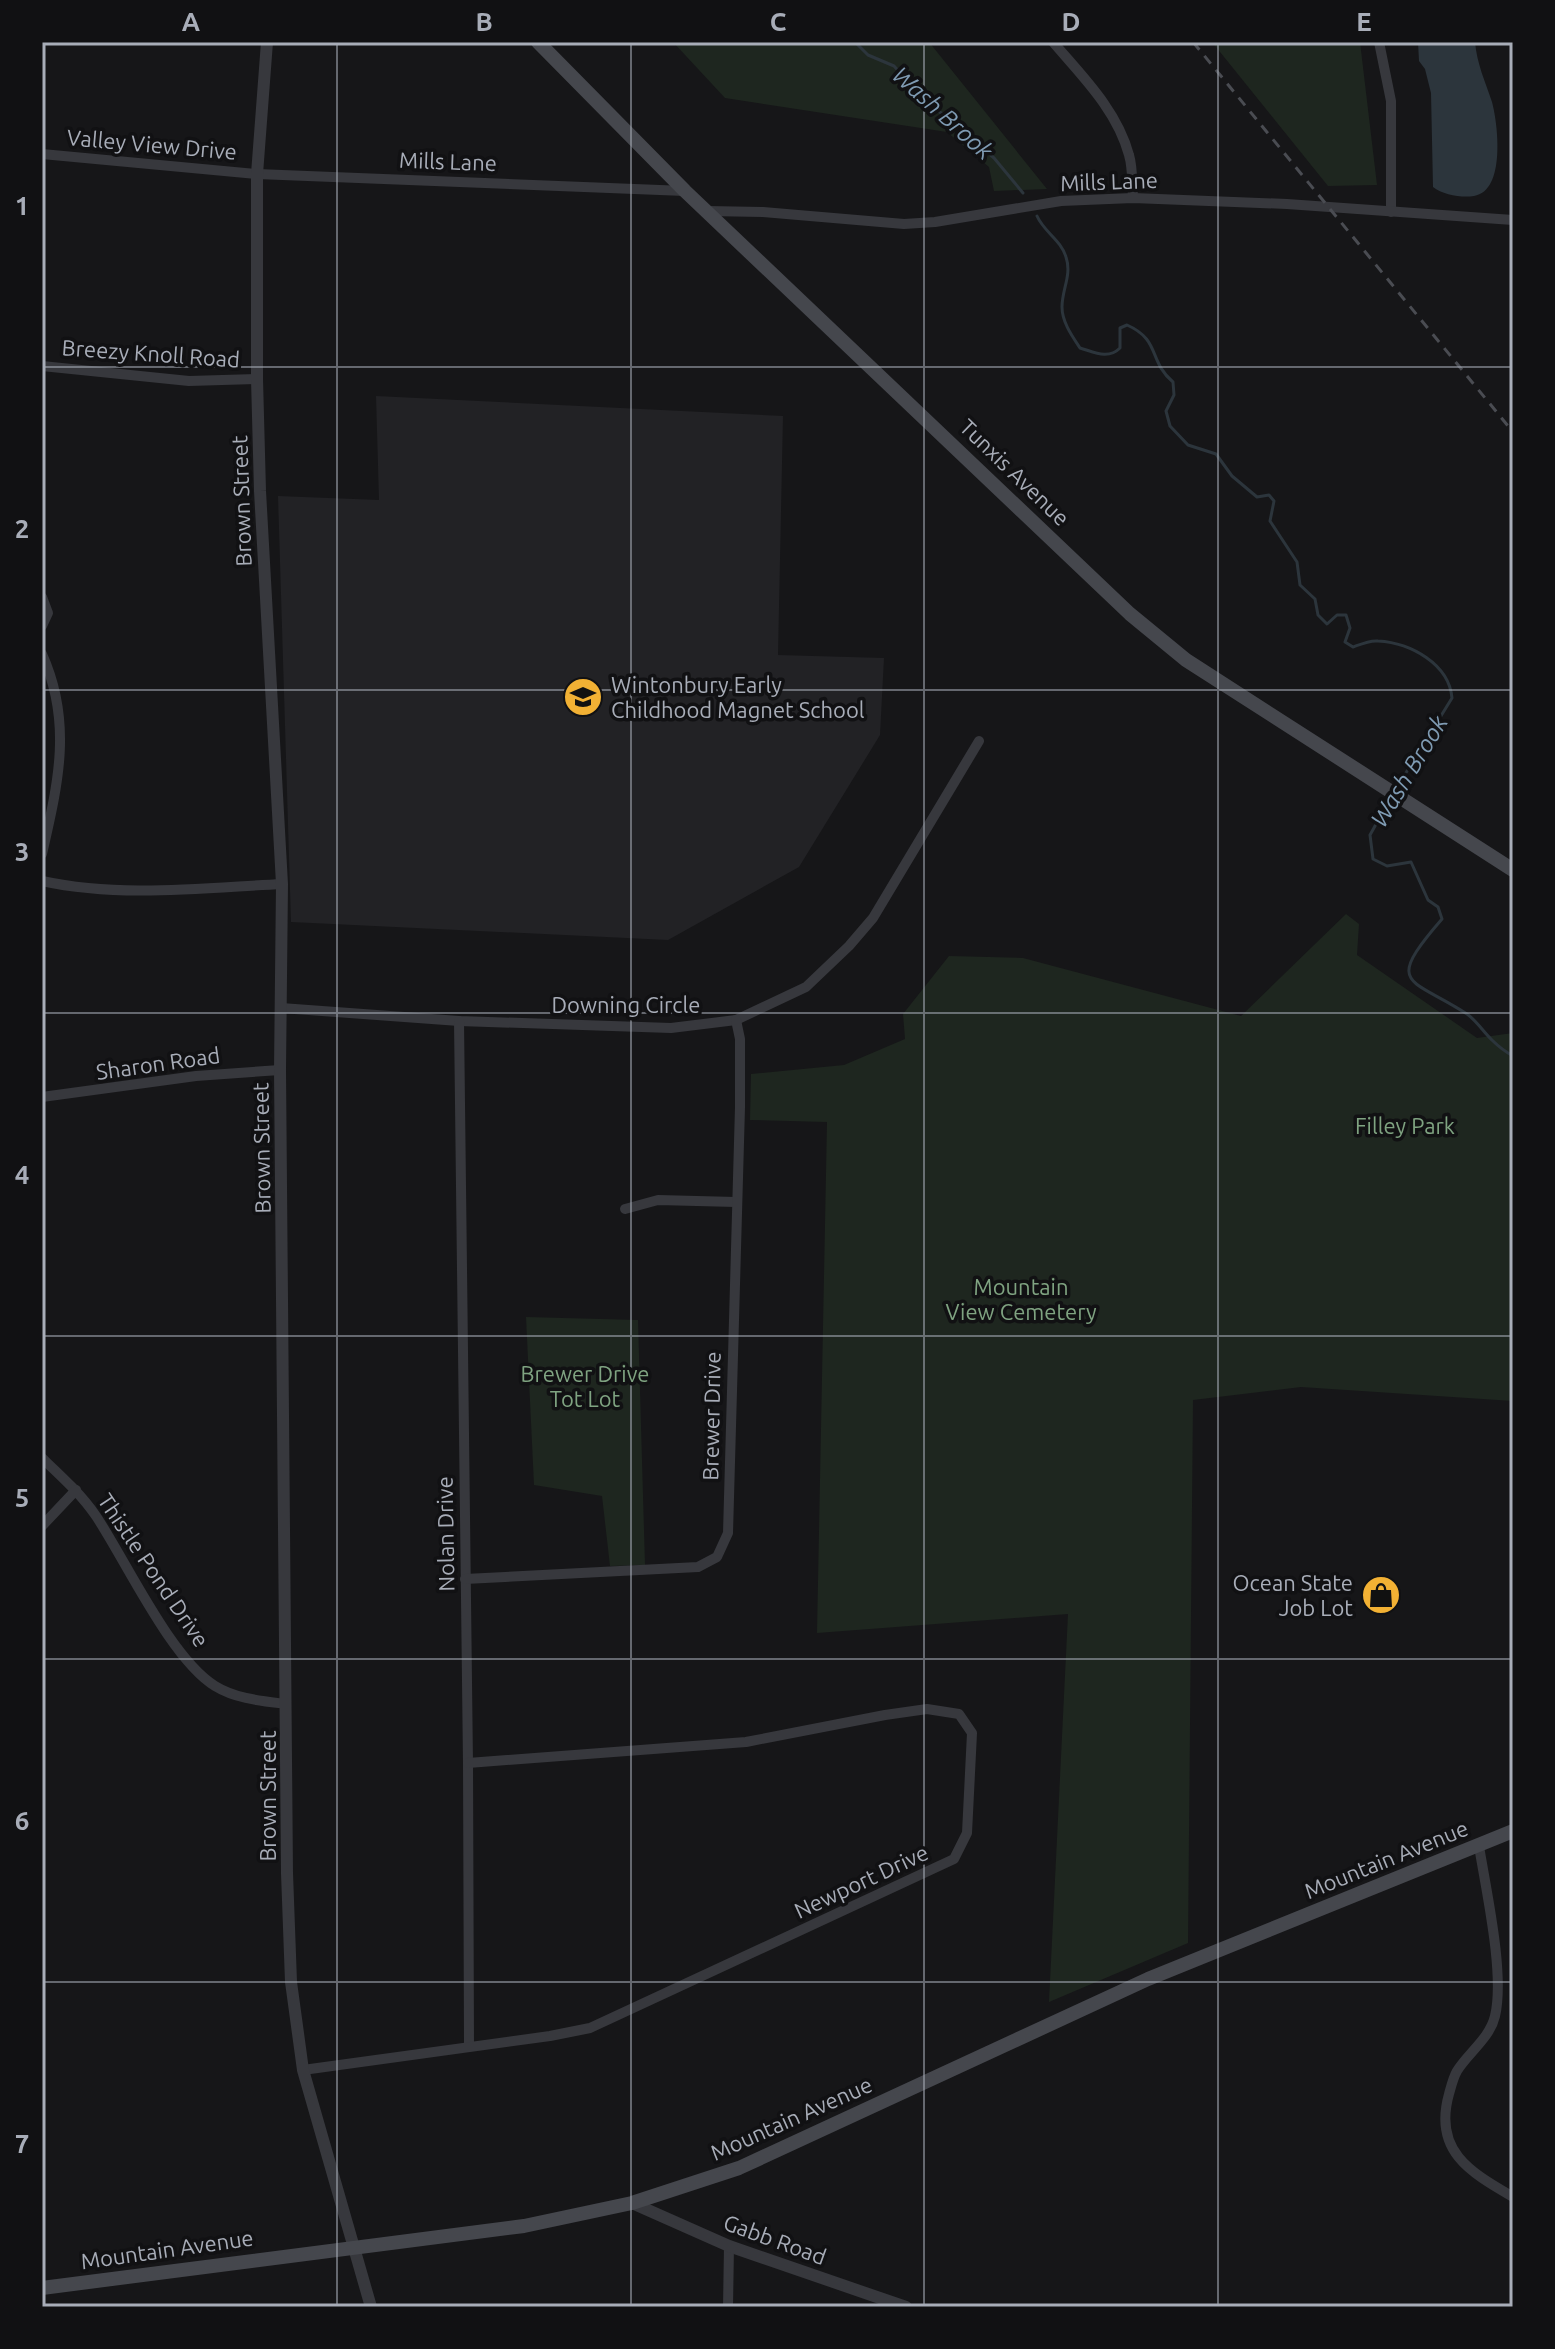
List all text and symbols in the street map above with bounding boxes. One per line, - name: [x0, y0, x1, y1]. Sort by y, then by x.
- text: A: [182, 7, 201, 36]
- text: B: [475, 7, 493, 36]
- text: C: [770, 7, 787, 36]
- text: D: [1062, 7, 1080, 36]
- text: E: [1356, 7, 1372, 36]
- water label: Wash Brook: [887, 61, 999, 165]
- street label: Valley View Drive: [66, 124, 238, 164]
- street label: Mills Lane: [399, 147, 497, 175]
- street label: Mills Lane: [1060, 167, 1158, 195]
- text: 1: [15, 191, 29, 220]
- street label: Breezy Knoll Road: [61, 334, 241, 372]
- street label: Tunxis Avenue: [955, 414, 1075, 530]
- street label: Brown Street: [226, 435, 256, 567]
- text: 2: [15, 514, 29, 543]
- place label: Wintonbury Early Childhood Magnet School: [611, 672, 865, 722]
- school or university icon: Wintonbury Early Childhood Magnet School: [562, 676, 604, 718]
- water label: Wash Brook: [1365, 710, 1453, 832]
- text: 3: [15, 837, 29, 866]
- street label: Downing Circle: [552, 992, 700, 1017]
- street label: Sharon Road: [94, 1042, 222, 1084]
- street label: Brown Street: [247, 1082, 275, 1214]
- park label: Filley Park: [1355, 1113, 1455, 1138]
- text: 4: [15, 1160, 29, 1189]
- park label: Mountain View Cemetery: [945, 1274, 1097, 1324]
- street label: Brewer Drive: [697, 1351, 725, 1481]
- park label: Brewer Drive Tot Lot: [520, 1361, 650, 1411]
- street label: Nolan Drive: [431, 1476, 459, 1592]
- text: 5: [15, 1483, 29, 1512]
- street label: Thistle Pond Drive: [93, 1489, 215, 1651]
- place label: Ocean State Job Lot: [1233, 1570, 1353, 1620]
- shop icon: Ocean State Job Lot: [1360, 1574, 1402, 1616]
- street label: Brown Street: [255, 1730, 280, 1862]
- text: 6: [15, 1806, 29, 1835]
- street label: Mountain Avenue: [1301, 1815, 1471, 1903]
- street label: Newport Drive: [790, 1839, 932, 1923]
- street label: Mountain Avenue: [706, 2071, 876, 2165]
- text: 7: [15, 2129, 29, 2158]
- street label: Gabb Road: [720, 2209, 830, 2269]
- street label: Mountain Avenue: [79, 2225, 255, 2273]

